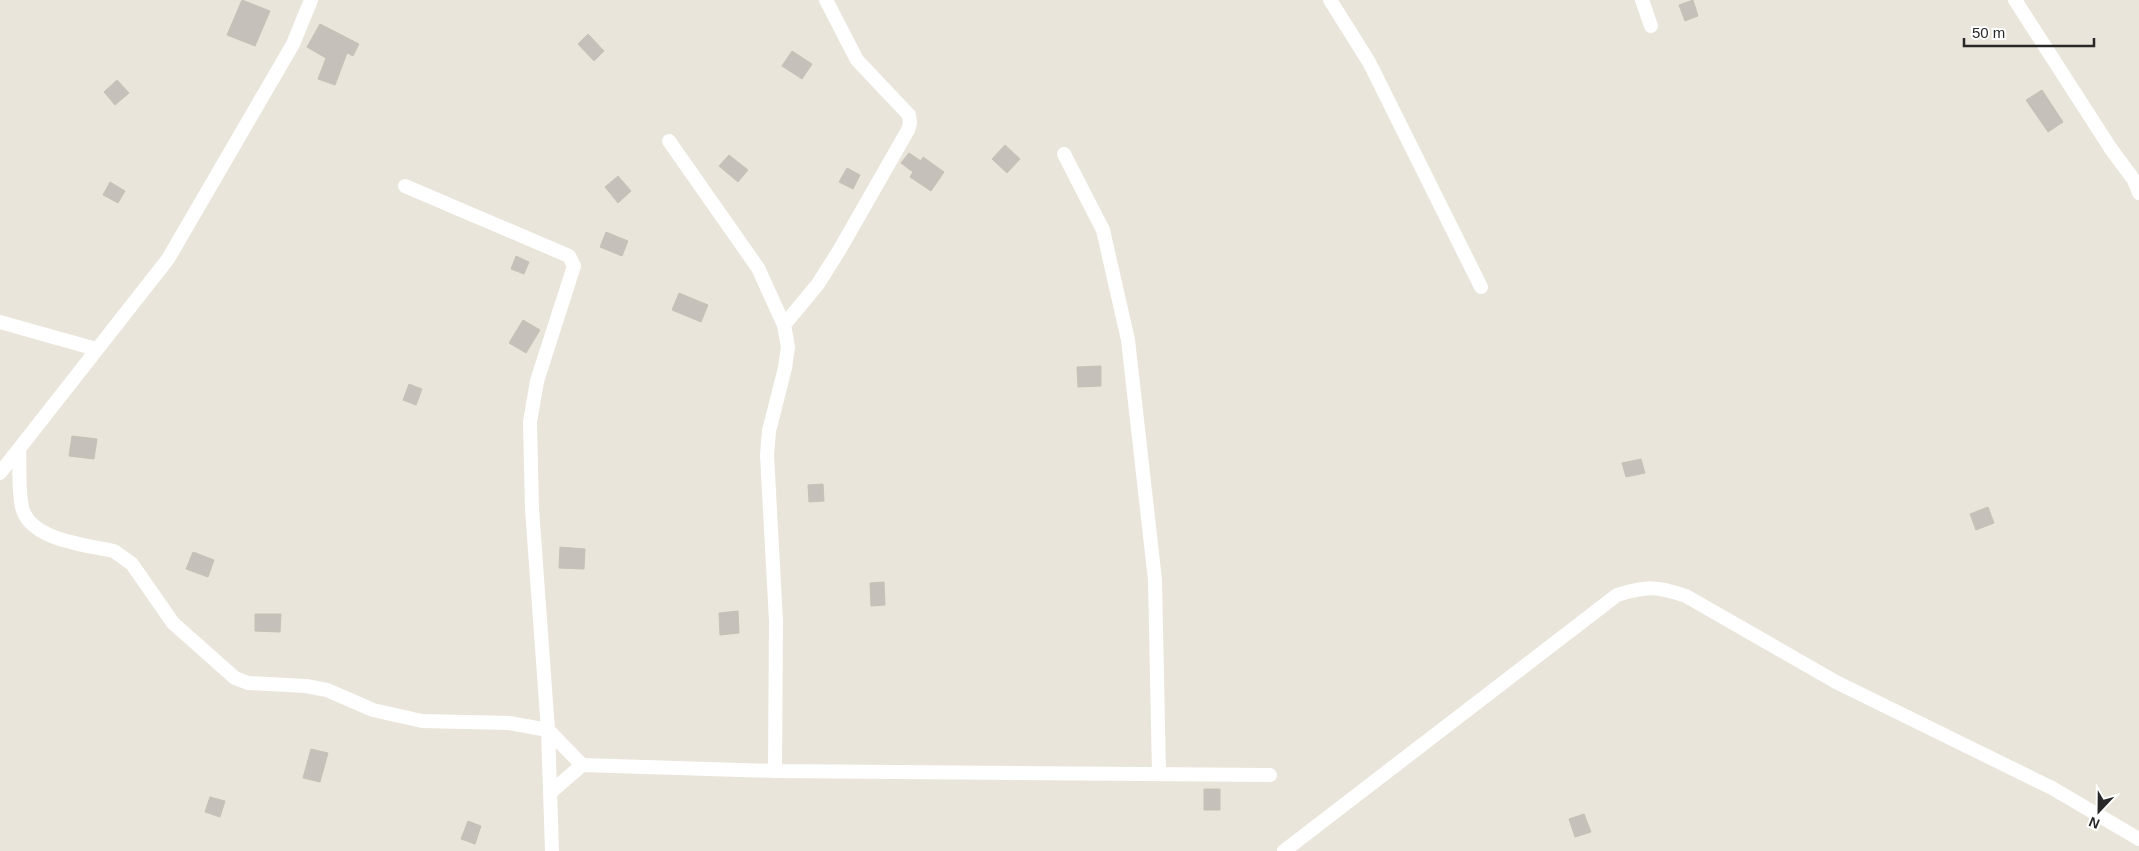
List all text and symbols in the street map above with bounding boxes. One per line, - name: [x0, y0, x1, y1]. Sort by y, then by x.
- scale bar: [1964, 15, 2094, 47]
- text: 50 m: [1972, 24, 2005, 41]
- north arrow: [2074, 786, 2124, 836]
- text: N: [2086, 814, 2102, 832]

